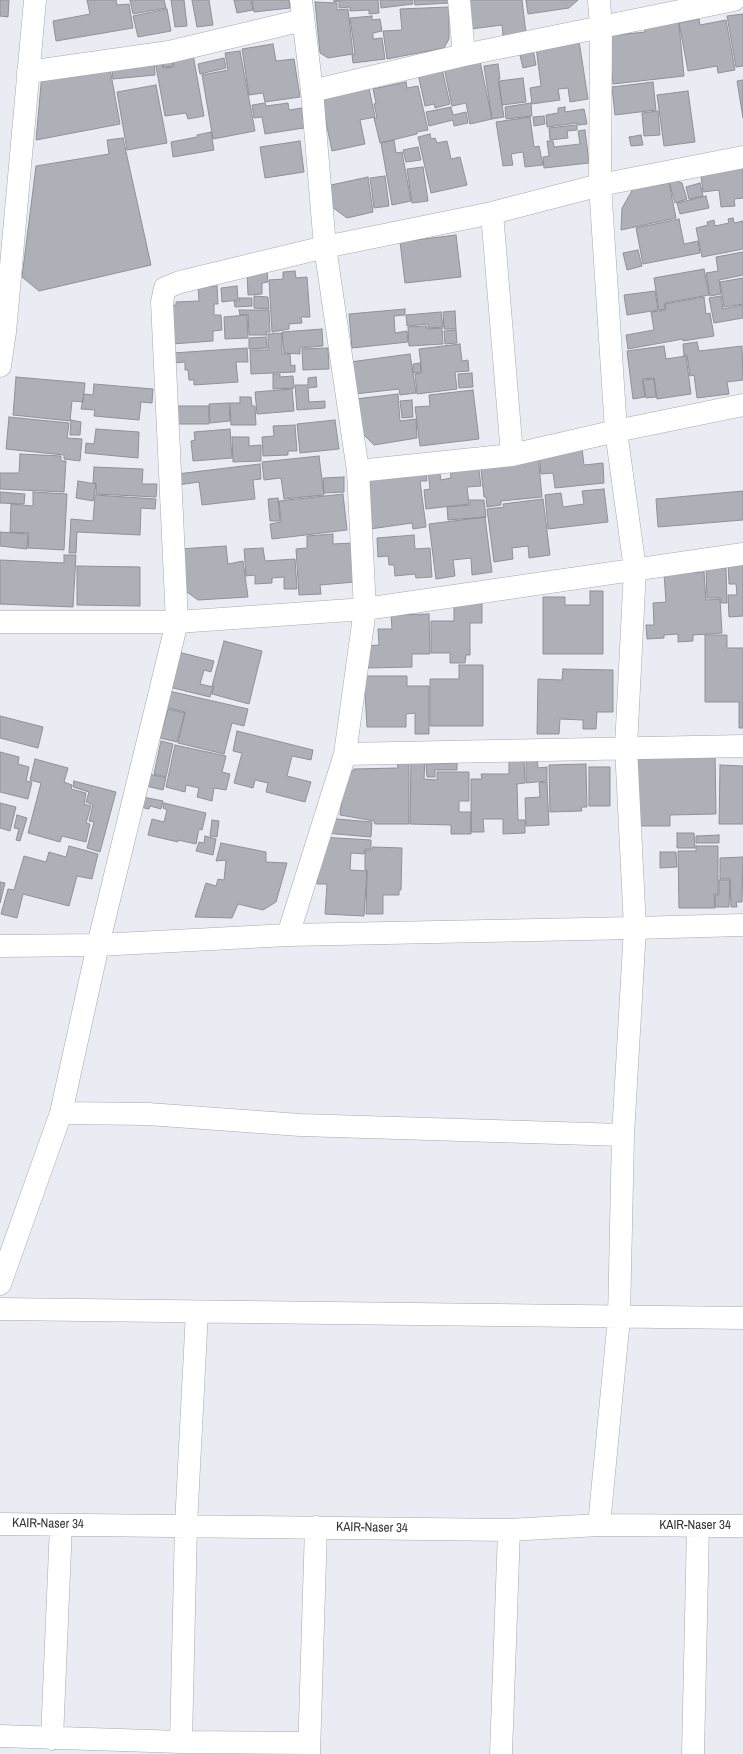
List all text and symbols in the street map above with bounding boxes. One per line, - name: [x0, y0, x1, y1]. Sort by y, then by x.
- street label: KAIR-Naser 34: [12, 1516, 84, 1532]
- street label: KAIR-Naser 34: [659, 1518, 731, 1534]
- street label: KAIR-Naser 34: [336, 1520, 408, 1536]

